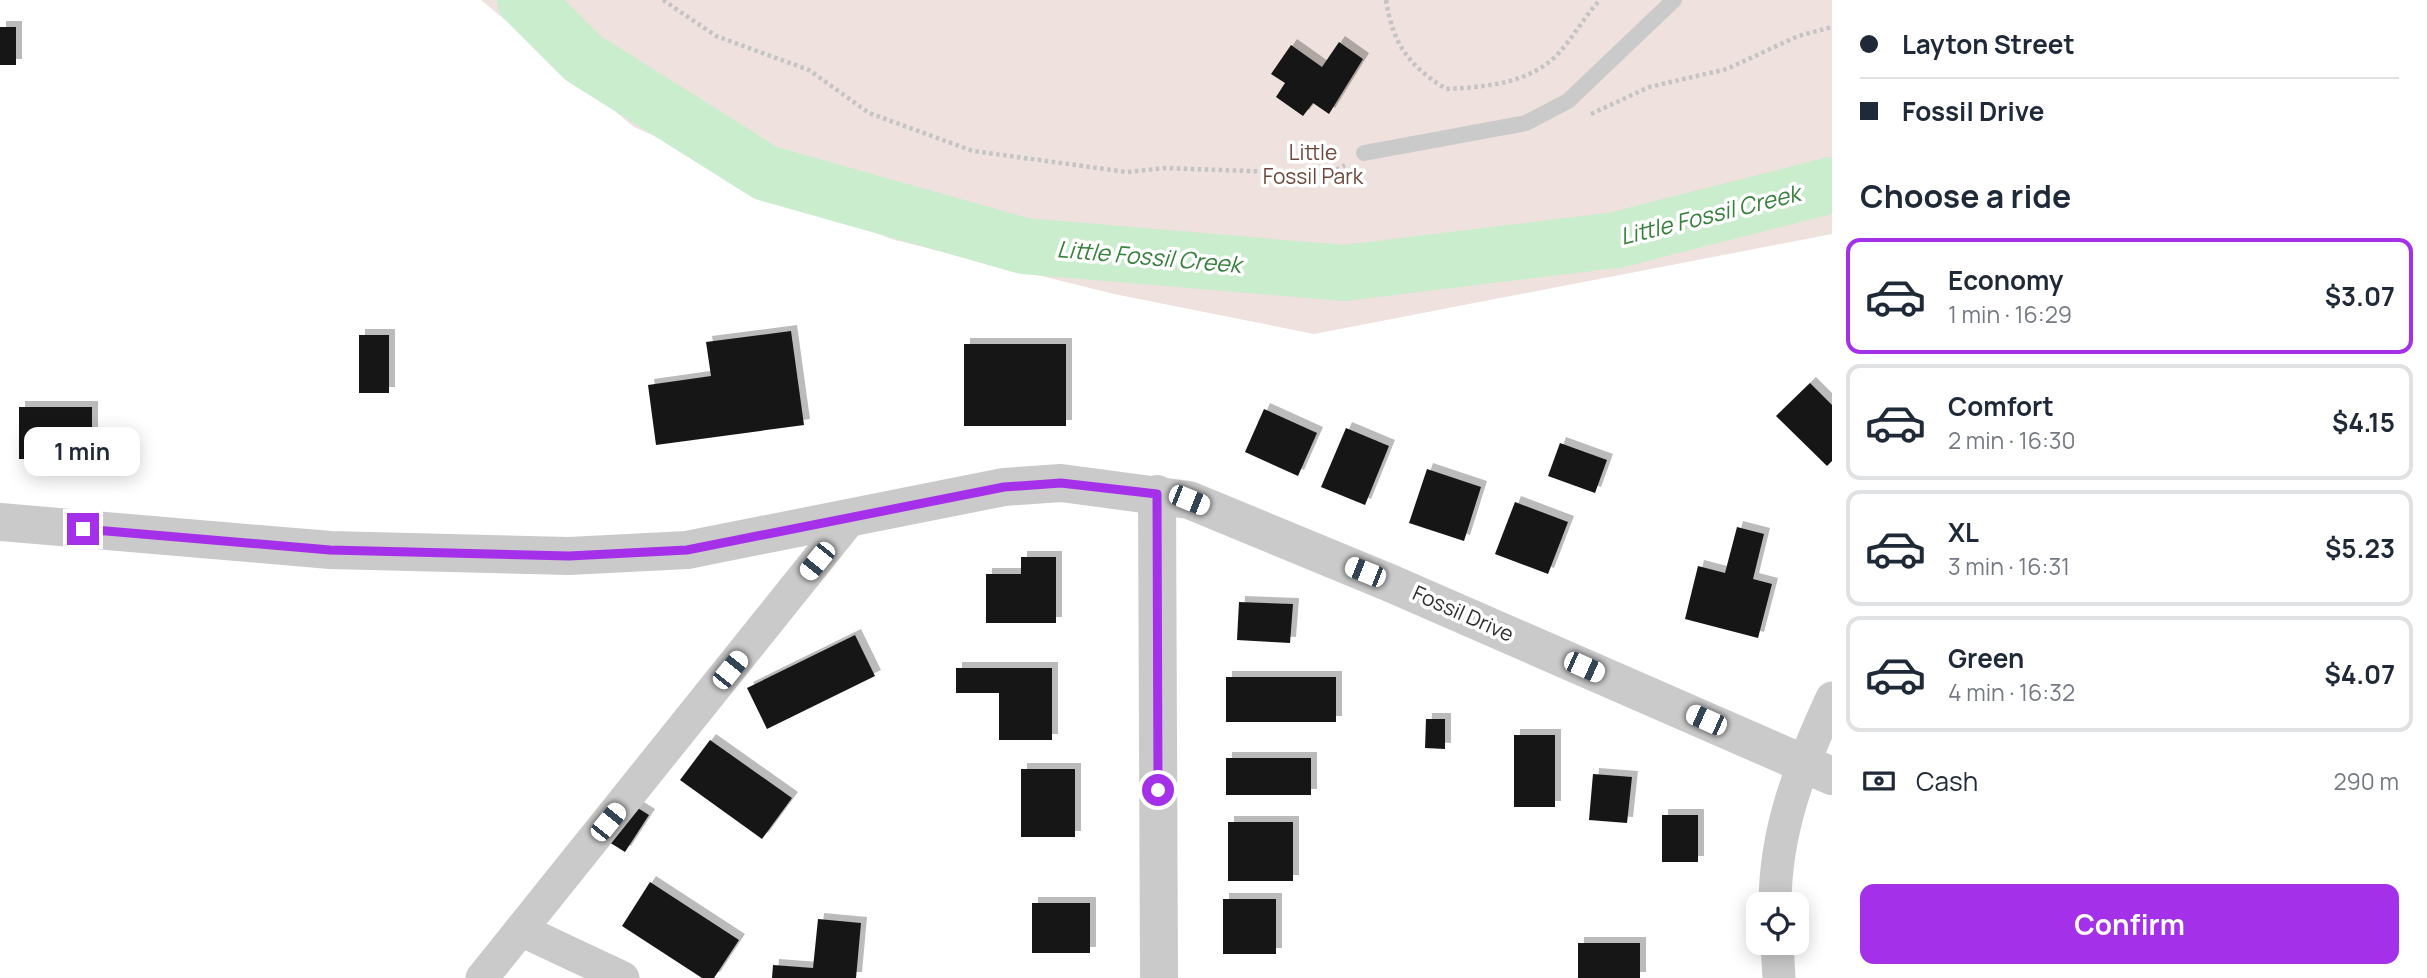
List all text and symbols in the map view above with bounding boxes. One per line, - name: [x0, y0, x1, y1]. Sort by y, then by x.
- text: Layton Street: [1902, 26, 2075, 62]
- text: Fossil Drive: [1902, 93, 2044, 129]
- park label: Little Fossil Park: [1263, 138, 1364, 190]
- text: Choose a ride: [1860, 174, 2071, 218]
- water label: Little Fossil Creek: [1616, 175, 1807, 252]
- water label: Little Fossil Creek: [1056, 232, 1246, 280]
- text: Economy: [1948, 262, 2063, 298]
- icon: car: [1864, 265, 1927, 328]
- text: $3.07: [2325, 278, 2395, 314]
- text: 1 min · 16:29: [1948, 298, 2072, 330]
- text: Comfort: [1948, 388, 2054, 424]
- icon: car: [1864, 391, 1927, 454]
- text: $4.15: [2332, 404, 2395, 440]
- text: 2 min · 16:30: [1948, 424, 2076, 456]
- callout: 1 min: [25, 428, 141, 476]
- text: 1 min: [54, 435, 110, 467]
- car: [1166, 482, 1213, 518]
- route end: [67, 513, 99, 545]
- text: XL: [1948, 514, 1979, 550]
- icon: car: [1864, 517, 1927, 580]
- text: $5.23: [2325, 530, 2395, 566]
- car: [796, 538, 839, 584]
- text: 3 min · 16:31: [1948, 550, 2070, 582]
- car: [1342, 554, 1389, 590]
- street label: Fossil Drive: [1409, 578, 1518, 648]
- text: Green: [1948, 640, 2024, 676]
- icon: car: [1864, 643, 1927, 706]
- car: [709, 647, 752, 693]
- car: [1561, 649, 1608, 685]
- text: $4.07: [2325, 656, 2395, 692]
- text: 4 min · 16:32: [1948, 676, 2075, 708]
- car: [1683, 702, 1730, 738]
- icon: cash: [1860, 762, 1898, 800]
- text: Cash: [1916, 763, 1978, 799]
- text: 290 m: [2333, 765, 2399, 797]
- route start: [1142, 774, 1174, 806]
- car: [587, 799, 630, 845]
- button: Confirm: [1860, 884, 2399, 964]
- map controls: [1746, 892, 1809, 955]
- button: locate: [1746, 892, 1809, 955]

